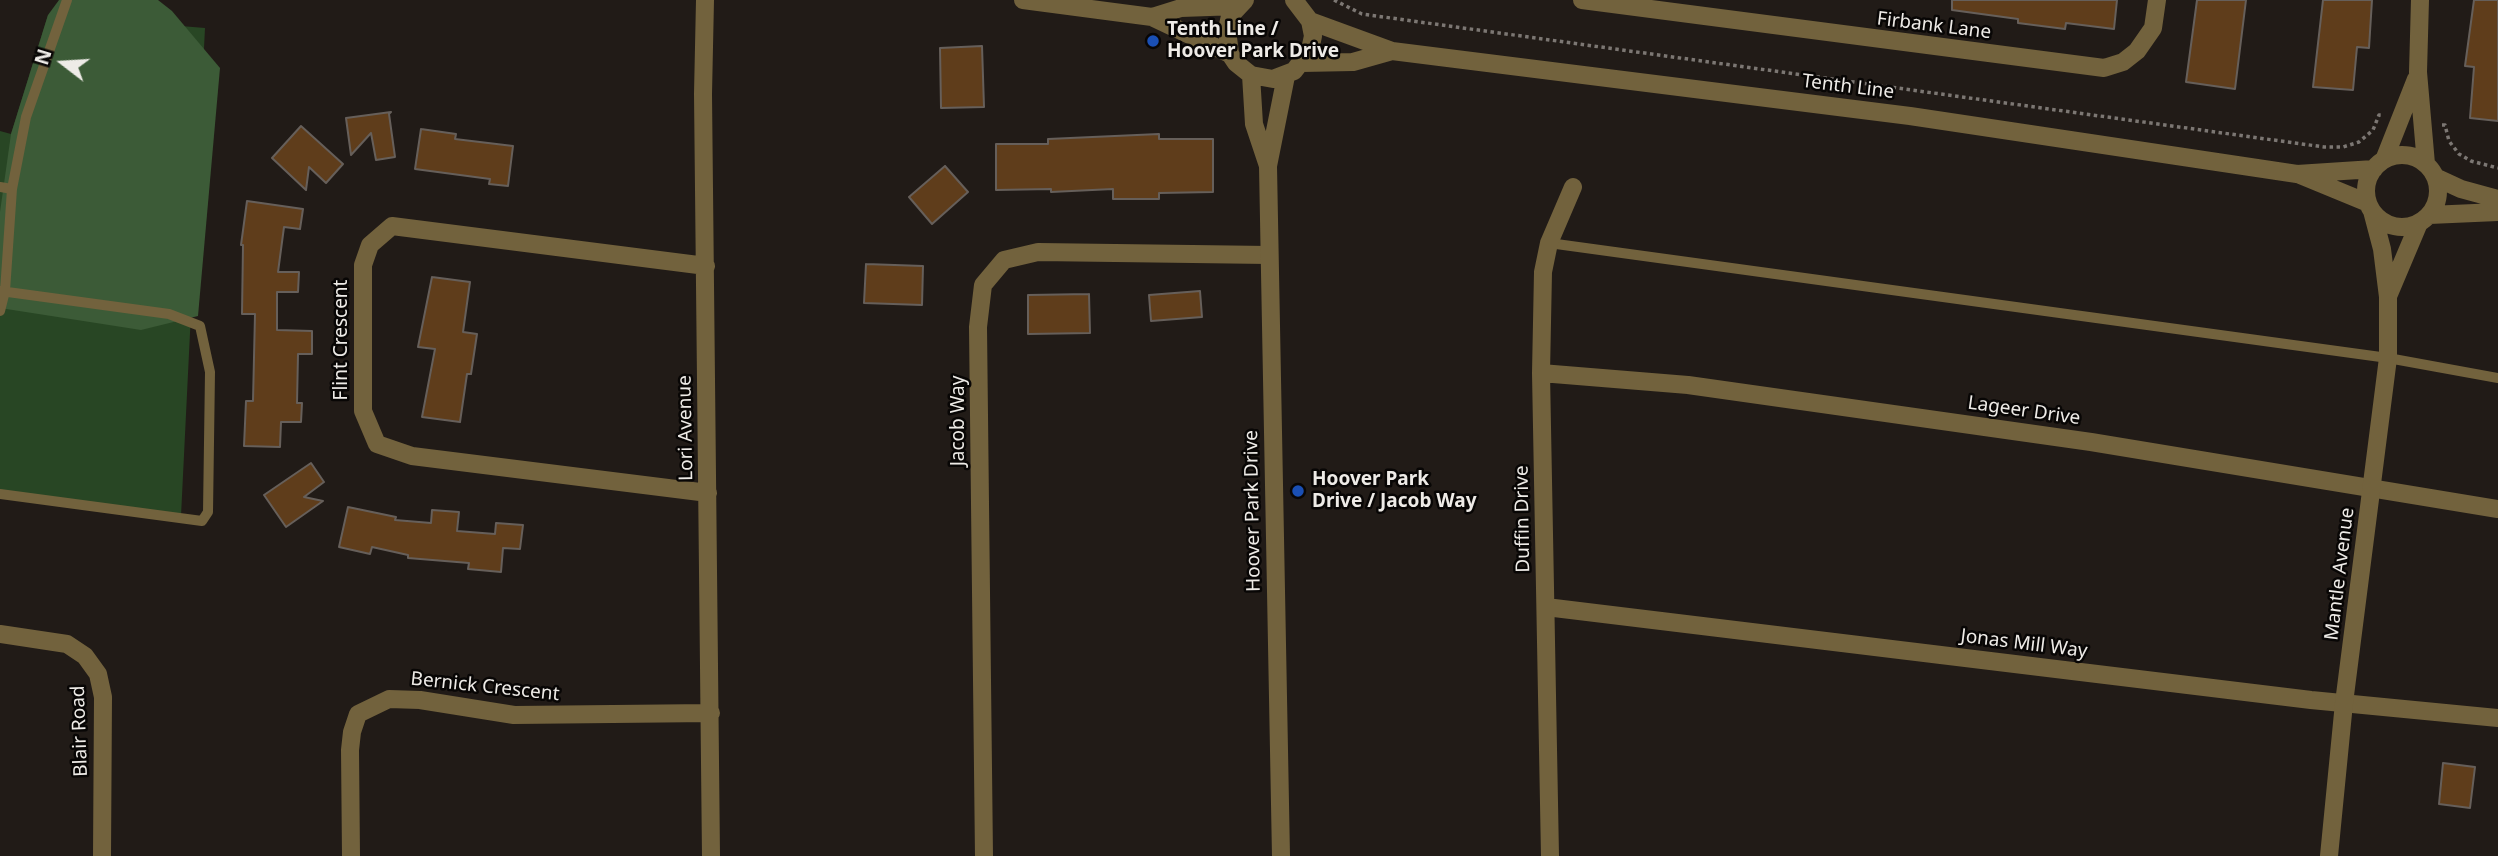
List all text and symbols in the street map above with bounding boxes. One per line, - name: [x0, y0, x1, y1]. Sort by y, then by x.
- street label: Firbank Lane: [1876, 8, 1992, 44]
- place label: Tenth Line / Hoover Park Drive: [1167, 19, 1339, 63]
- north arrow: [28, 28, 98, 98]
- marker: Tenth Line / Hoover Park Drive: [1145, 33, 1161, 49]
- text: N: [28, 46, 58, 68]
- street label: Tenth Line: [1801, 70, 1895, 104]
- street label: Flint Crescent: [331, 280, 353, 400]
- street label: Lori Avenue: [674, 375, 698, 481]
- street label: Jacob Way: [948, 376, 970, 466]
- street label: Lageer Drive: [1966, 392, 2082, 430]
- street label: Hoover Park Drive: [1240, 430, 1266, 592]
- street label: Duffin Drive: [1511, 465, 1535, 573]
- place label: Hoover Park Drive / Jacob Way: [1312, 469, 1477, 513]
- marker: Hoover Park Drive / Jacob Way: [1290, 483, 1306, 499]
- street label: Mantle Avenue: [2321, 506, 2359, 642]
- street label: Jonas Mill Way: [1959, 625, 2089, 663]
- street label: Bernick Crescent: [409, 668, 561, 706]
- street label: Blair Road: [67, 685, 93, 777]

